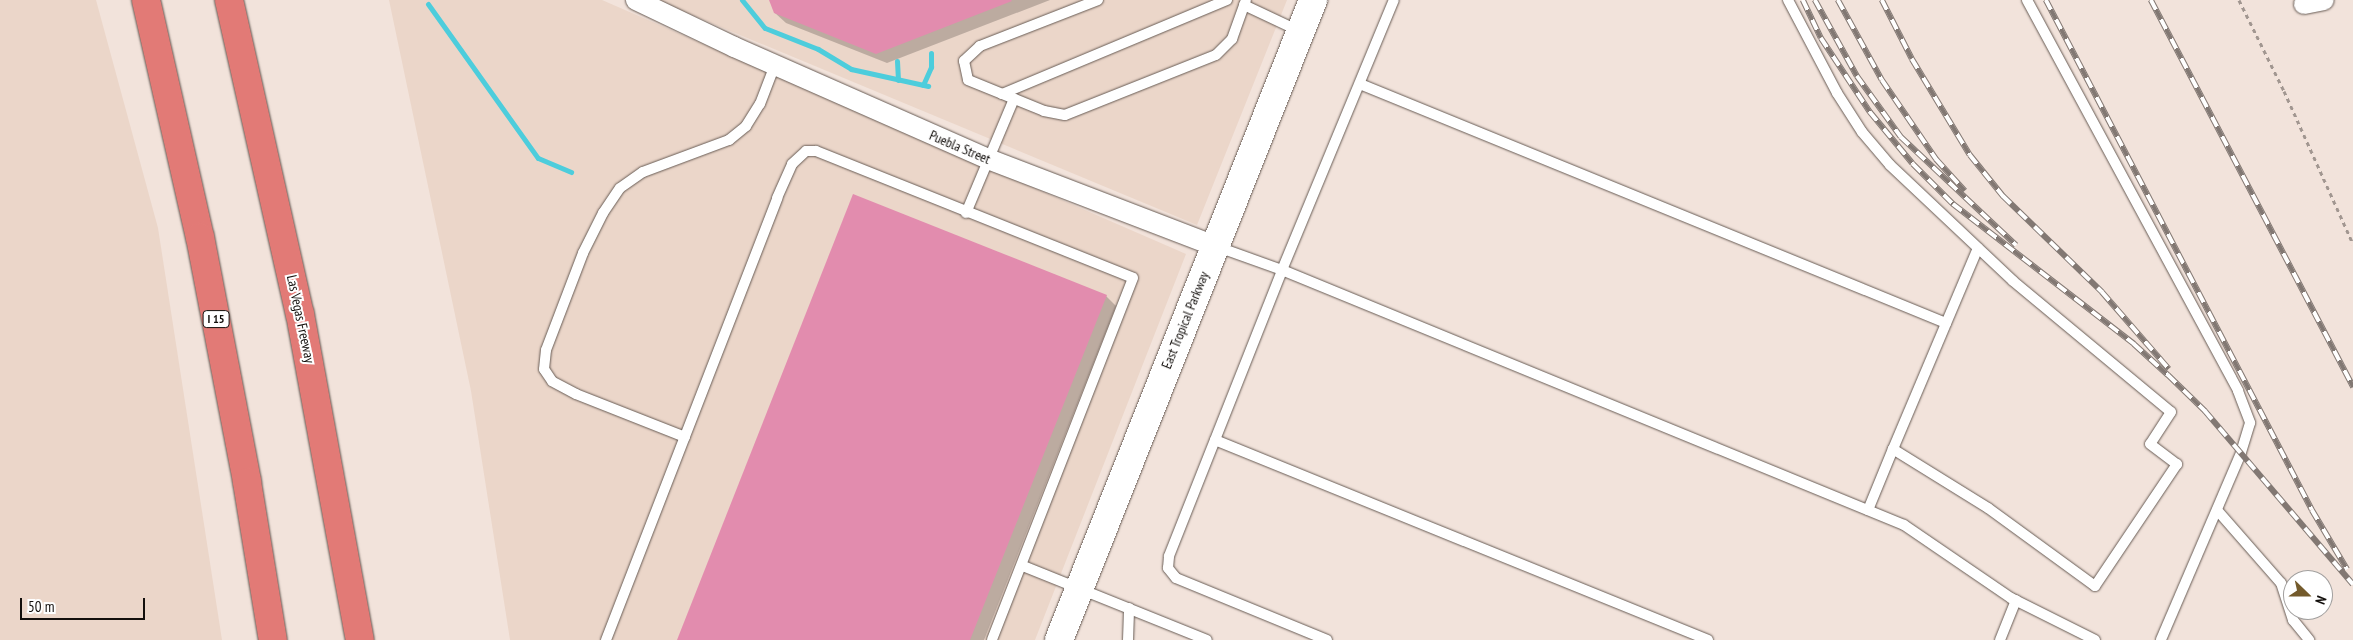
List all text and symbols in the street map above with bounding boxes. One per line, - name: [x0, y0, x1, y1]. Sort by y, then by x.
- street label: Puebla Street: [927, 127, 993, 167]
- street label: East Tropical Parkway: [1158, 269, 1212, 371]
- street label: Las Vegas Freeway: [283, 273, 319, 365]
- road number: I 15: [202, 310, 230, 328]
- north arrow: [2283, 570, 2333, 620]
- scale bar: [22, 588, 148, 620]
- text: N: [2311, 593, 2331, 607]
- text: 50 m: [28, 597, 54, 616]

